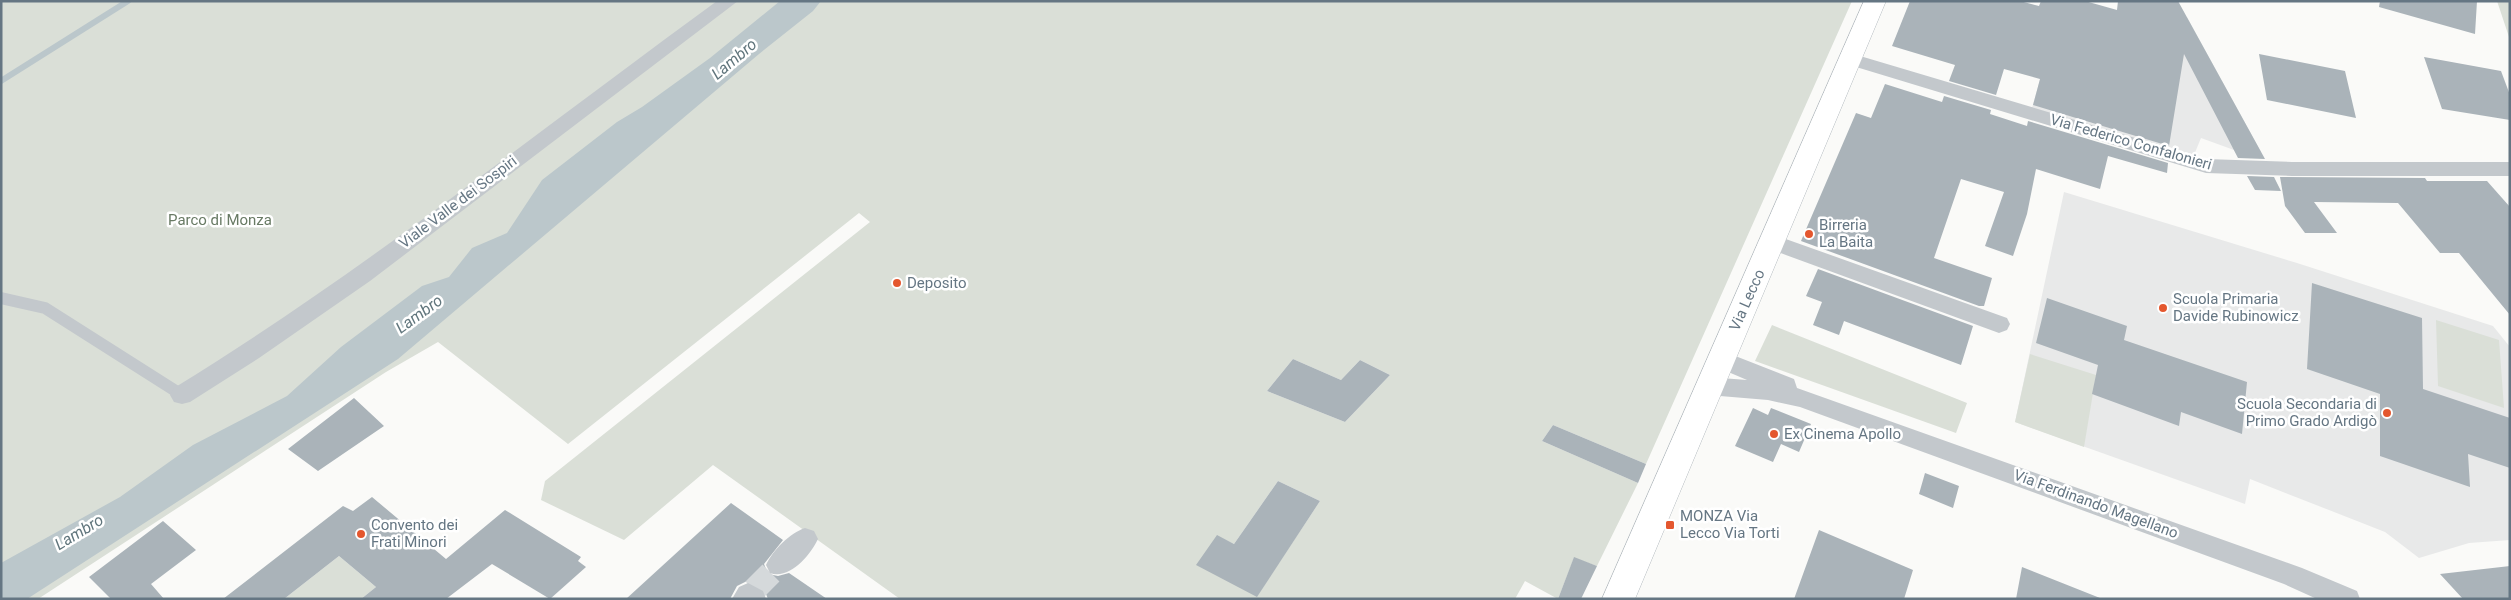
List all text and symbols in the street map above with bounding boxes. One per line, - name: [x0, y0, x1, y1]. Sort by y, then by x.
- water label: Lambro: [708, 35, 761, 83]
- street label: Via Federico Confalonieri: [2048, 110, 2214, 174]
- street label: Viale Valle dei Sospiri: [396, 152, 520, 252]
- park label: Parco di Monza: [168, 211, 272, 229]
- place label: Birreria La Baita: [1819, 216, 1873, 251]
- marker: Birreria La Baita: [1803, 228, 1815, 240]
- street label: Via Lecco: [1725, 266, 1769, 334]
- place label: Deposito: [907, 274, 966, 292]
- marker: Deposito: [891, 277, 903, 289]
- place label: Scuola Primaria Davide Rubinowicz: [2173, 290, 2299, 325]
- water label: Lambro: [392, 291, 446, 337]
- marker: Scuola Primaria Davide Rubinowicz: [2157, 302, 2169, 314]
- place label: Scuola Secondaria di Primo Grado Ardigò: [2237, 395, 2377, 430]
- marker: Scuola Secondaria di Primo Grado Ardigò: [2381, 407, 2393, 419]
- place label: Ex Cinema Apollo: [1784, 425, 1901, 443]
- marker: Ex Cinema Apollo: [1768, 428, 1780, 440]
- street label: Via Ferdinando Magellano: [2011, 466, 2181, 542]
- place label: MONZA Via Lecco Via Torti: [1680, 507, 1780, 542]
- water label: Lambro: [51, 510, 107, 554]
- place label: Convento dei Frati Minori: [371, 516, 458, 551]
- marker: MONZA Via Lecco Via Torti: [1664, 519, 1676, 531]
- marker: Convento dei Frati Minori: [355, 528, 367, 540]

